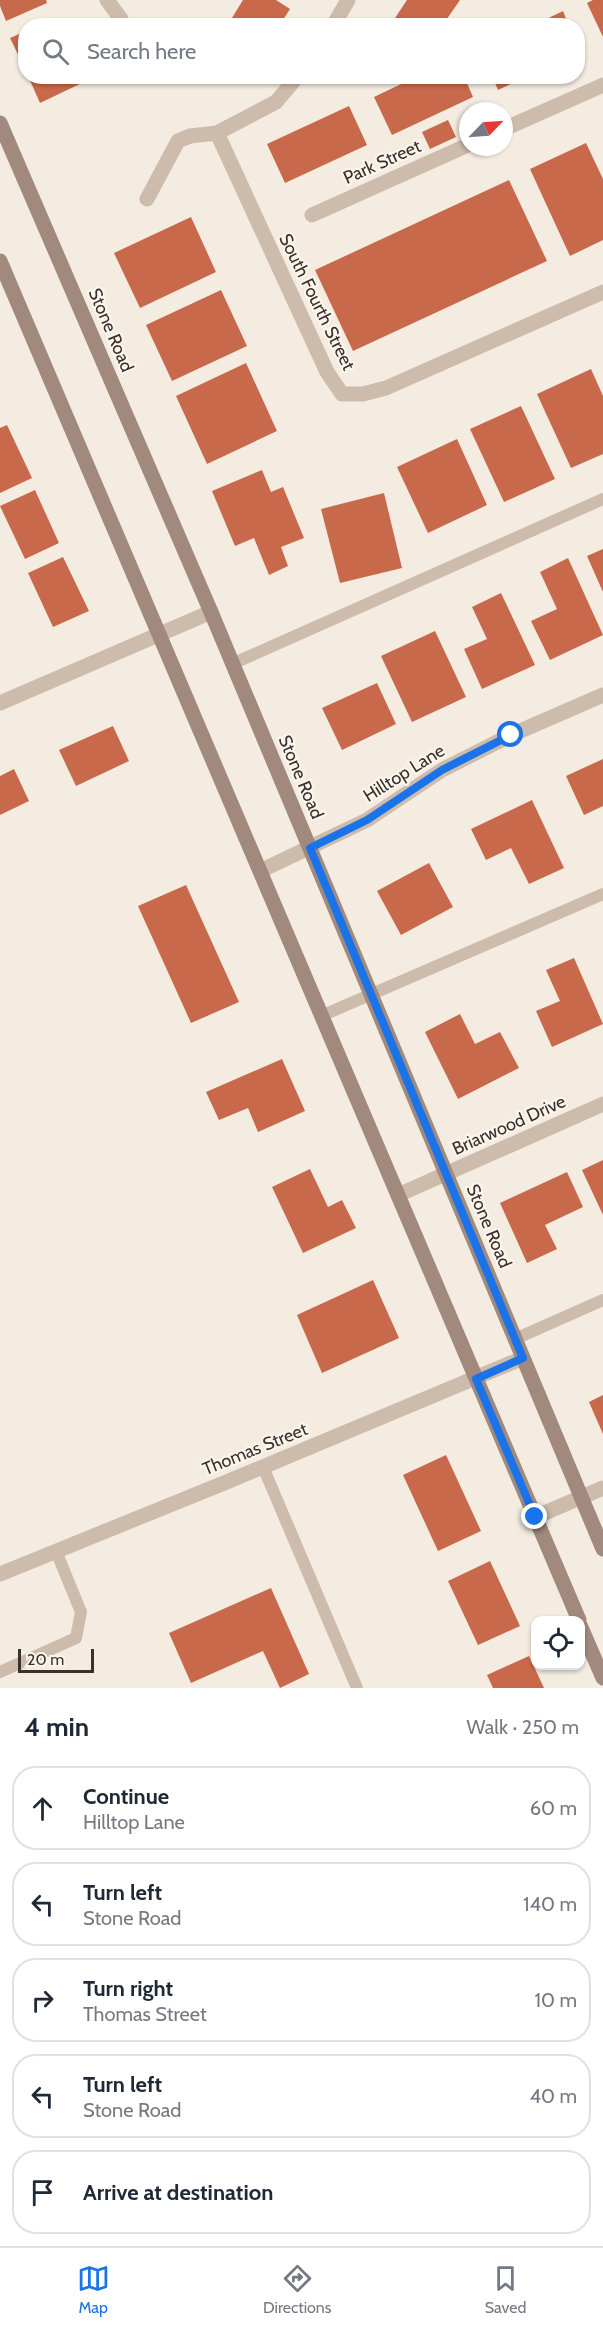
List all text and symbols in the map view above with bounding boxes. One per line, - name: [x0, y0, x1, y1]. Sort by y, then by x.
- search box: [18, 18, 585, 84]
- icon: search: [39, 35, 72, 68]
- text: Search here: [87, 38, 196, 65]
- north arrow: [459, 102, 513, 156]
- street label: Park Street: [340, 135, 424, 189]
- street label: South Fourth Street: [274, 230, 360, 374]
- street label: Stone Road: [84, 285, 138, 375]
- route start: [497, 721, 523, 747]
- street label: Stone Road: [274, 732, 328, 822]
- street label: Hilltop Lane: [359, 739, 449, 807]
- street label: Briarwood Drive: [449, 1090, 569, 1160]
- street label: Stone Road: [462, 1181, 516, 1271]
- street label: Thomas Street: [199, 1418, 311, 1480]
- route end: [521, 1503, 547, 1529]
- map controls: [531, 1616, 585, 1670]
- button: locate: [531, 1616, 585, 1670]
- scale bar: [18, 1646, 94, 1674]
- text: 20 m: [27, 1650, 64, 1669]
- text: 4 min: [24, 1711, 89, 1743]
- text: Walk · 250 m: [467, 1715, 579, 1739]
- text: Continue: [83, 1783, 169, 1810]
- icon: ahead: [26, 1792, 59, 1825]
- text: 60 m: [530, 1796, 577, 1820]
- text: Hilltop Lane: [83, 1810, 185, 1834]
- text: Turn left: [83, 1879, 162, 1906]
- icon: left: [26, 1888, 59, 1921]
- text: 140 m: [523, 1892, 577, 1916]
- text: Stone Road: [83, 1906, 181, 1930]
- text: Turn right: [83, 1975, 173, 2002]
- icon: right: [26, 1984, 59, 2017]
- text: 10 m: [534, 1988, 577, 2012]
- text: Thomas Street: [83, 2002, 207, 2026]
- text: Turn left: [83, 2071, 162, 2098]
- icon: left: [26, 2080, 59, 2113]
- text: 40 m: [529, 2084, 577, 2108]
- text: Stone Road: [83, 2098, 181, 2122]
- icon: arrive: [26, 2176, 59, 2209]
- text: Arrive at destination: [83, 2179, 273, 2206]
- tab: Map: [77, 2262, 110, 2317]
- tab: Directions: [263, 2262, 331, 2317]
- tab: Saved: [485, 2262, 526, 2317]

